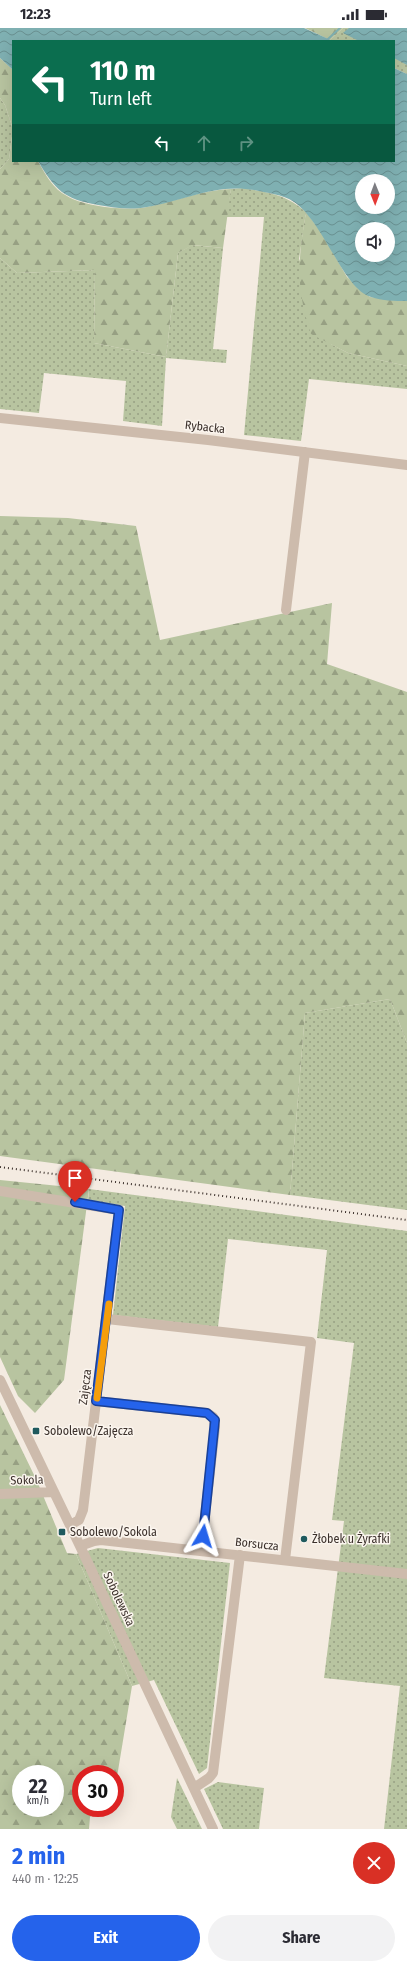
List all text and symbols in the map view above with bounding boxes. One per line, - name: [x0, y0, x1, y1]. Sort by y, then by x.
- text: 12:23: [20, 5, 51, 23]
- text: 110 m: [90, 54, 156, 87]
- icon: left: [24, 56, 76, 108]
- text: Turn left: [90, 88, 152, 110]
- icon: left: [151, 132, 173, 154]
- icon: ahead: [193, 132, 215, 154]
- icon: right: [235, 132, 257, 154]
- north arrow: [355, 174, 395, 214]
- map controls: [355, 174, 395, 262]
- button: sound: [355, 222, 395, 262]
- street label: Rybacka: [184, 418, 226, 436]
- pin: [58, 1161, 92, 1202]
- icon: arrive: [64, 1167, 86, 1189]
- street label: Zajęcza: [76, 1368, 94, 1406]
- place label: Sobolewo/Zajęcza: [44, 1424, 133, 1438]
- marker: Sobolewo/Zajęcza: [31, 1426, 41, 1436]
- street label: Sokola: [10, 1472, 44, 1488]
- position arrow: [182, 1515, 224, 1557]
- place label: Sobolewo/Sokola: [70, 1525, 157, 1539]
- marker: Sobolewo/Sokola: [57, 1527, 67, 1537]
- place label: Żłobek u Żyrafki: [312, 1531, 390, 1546]
- marker: Żłobek u Żyrafki: [299, 1534, 309, 1544]
- street label: Borsucza: [234, 1535, 280, 1553]
- street label: Sobolewska: [100, 1570, 138, 1628]
- speed limit sign: 30: [72, 1765, 124, 1817]
- text: 22: [29, 1774, 47, 1798]
- text: km/h: [27, 1795, 49, 1807]
- text: 2 min: [12, 1842, 65, 1870]
- button: close: [353, 1842, 395, 1884]
- text: 440 m · 12:25: [12, 1871, 79, 1886]
- button: Exit: [12, 1915, 200, 1961]
- button: Share: [208, 1915, 395, 1961]

